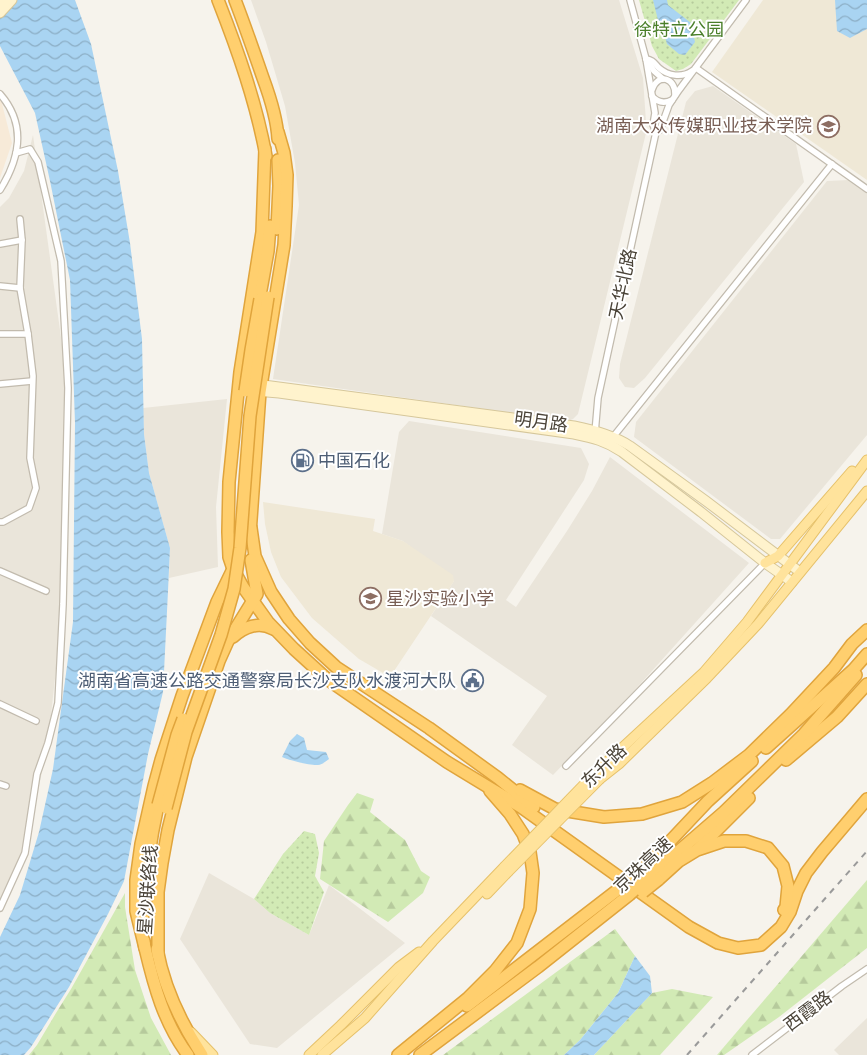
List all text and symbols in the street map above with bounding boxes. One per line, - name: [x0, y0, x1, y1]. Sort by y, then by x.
- park label: 徐特立公园: [634, 19, 724, 40]
- school or university icon: 湖南大众传媒职业技术学院: [816, 114, 840, 138]
- place label: 湖南大众传媒职业技术学院: [596, 115, 812, 136]
- street label: 天华北路: [605, 246, 640, 321]
- street label: 明月路: [513, 407, 569, 436]
- fuel station icon: 中国石化: [290, 449, 314, 473]
- place label: 中国石化: [318, 450, 390, 471]
- school or university icon: 星沙实验小学: [358, 587, 382, 611]
- place label: 星沙实验小学: [386, 588, 494, 609]
- public building icon: 湖南省高速公路交通警察局长沙支队水渡河大队: [460, 669, 484, 693]
- place label: 湖南省高速公路交通警察局长沙支队水渡河大队: [78, 670, 456, 691]
- street label: 东升路: [577, 739, 630, 792]
- street label: 京珠高速: [609, 832, 676, 897]
- street label: 星沙联络线: [134, 844, 161, 936]
- street label: 西霞路: [780, 986, 836, 1035]

